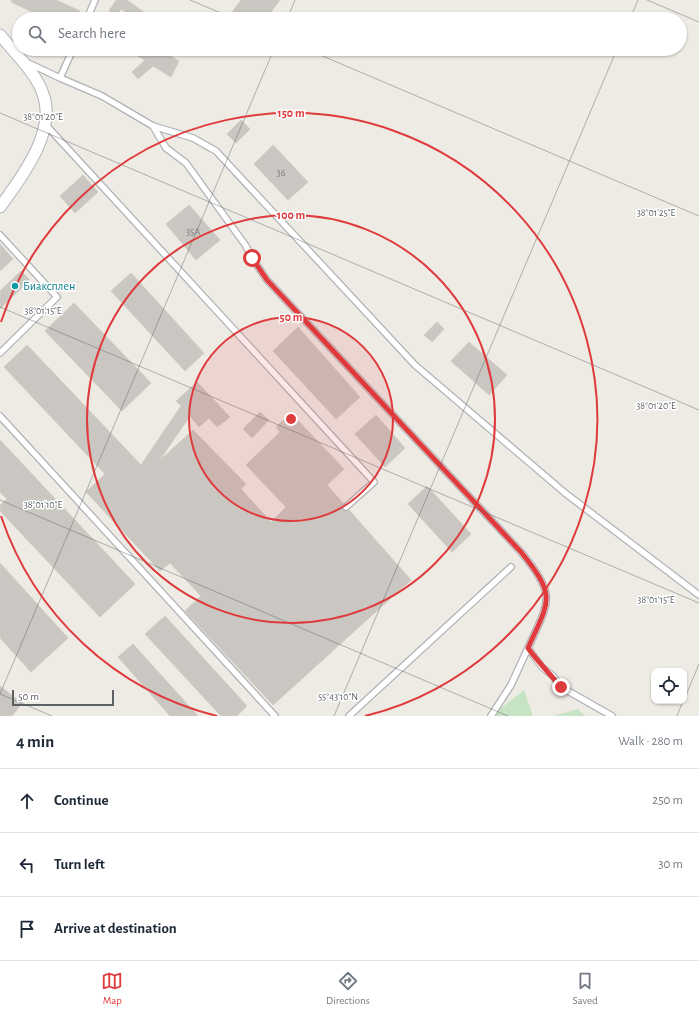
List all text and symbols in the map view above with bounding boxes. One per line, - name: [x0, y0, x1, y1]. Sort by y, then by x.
- search box: [12, 12, 687, 56]
- icon: search: [26, 23, 48, 45]
- text: Search here: [58, 26, 126, 41]
- text: 150 m: [277, 107, 305, 119]
- text: 38°01'20"E: [23, 112, 63, 122]
- house number: 36: [277, 168, 286, 178]
- text: 38°01'25"E: [637, 208, 675, 218]
- text: 100 m: [277, 209, 305, 221]
- house number: 35А: [186, 227, 200, 237]
- route start: [243, 249, 261, 267]
- place label: Биаксплен: [23, 280, 75, 292]
- marker: Биаксплен: [10, 281, 20, 291]
- text: 38°01'15"E: [24, 306, 62, 316]
- text: 50 m: [280, 311, 303, 323]
- text: 38°01'20"E: [636, 401, 676, 411]
- centre of rings: [284, 412, 298, 426]
- text: 38°01'10"E: [24, 500, 62, 510]
- text: 38°01'15"E: [637, 595, 675, 605]
- map controls: [651, 668, 687, 704]
- button: locate: [651, 668, 687, 704]
- route end: [552, 678, 570, 696]
- scale bar: [12, 688, 114, 707]
- text: 50 m: [18, 691, 39, 702]
- text: 55°43'10"N: [318, 692, 358, 702]
- text: 4 min: [16, 733, 54, 750]
- text: Walk · 280 m: [618, 735, 683, 748]
- icon: ahead: [16, 790, 38, 812]
- text: Continue: [54, 793, 109, 808]
- text: 250 m: [652, 794, 683, 807]
- icon: left: [16, 854, 38, 876]
- text: Turn left: [54, 857, 105, 872]
- text: 30 m: [658, 858, 683, 871]
- icon: arrive: [16, 918, 38, 940]
- text: Arrive at destination: [54, 921, 177, 936]
- tab: Map: [101, 970, 123, 1007]
- tab: Directions: [326, 970, 370, 1007]
- tab: Saved: [572, 970, 598, 1007]

